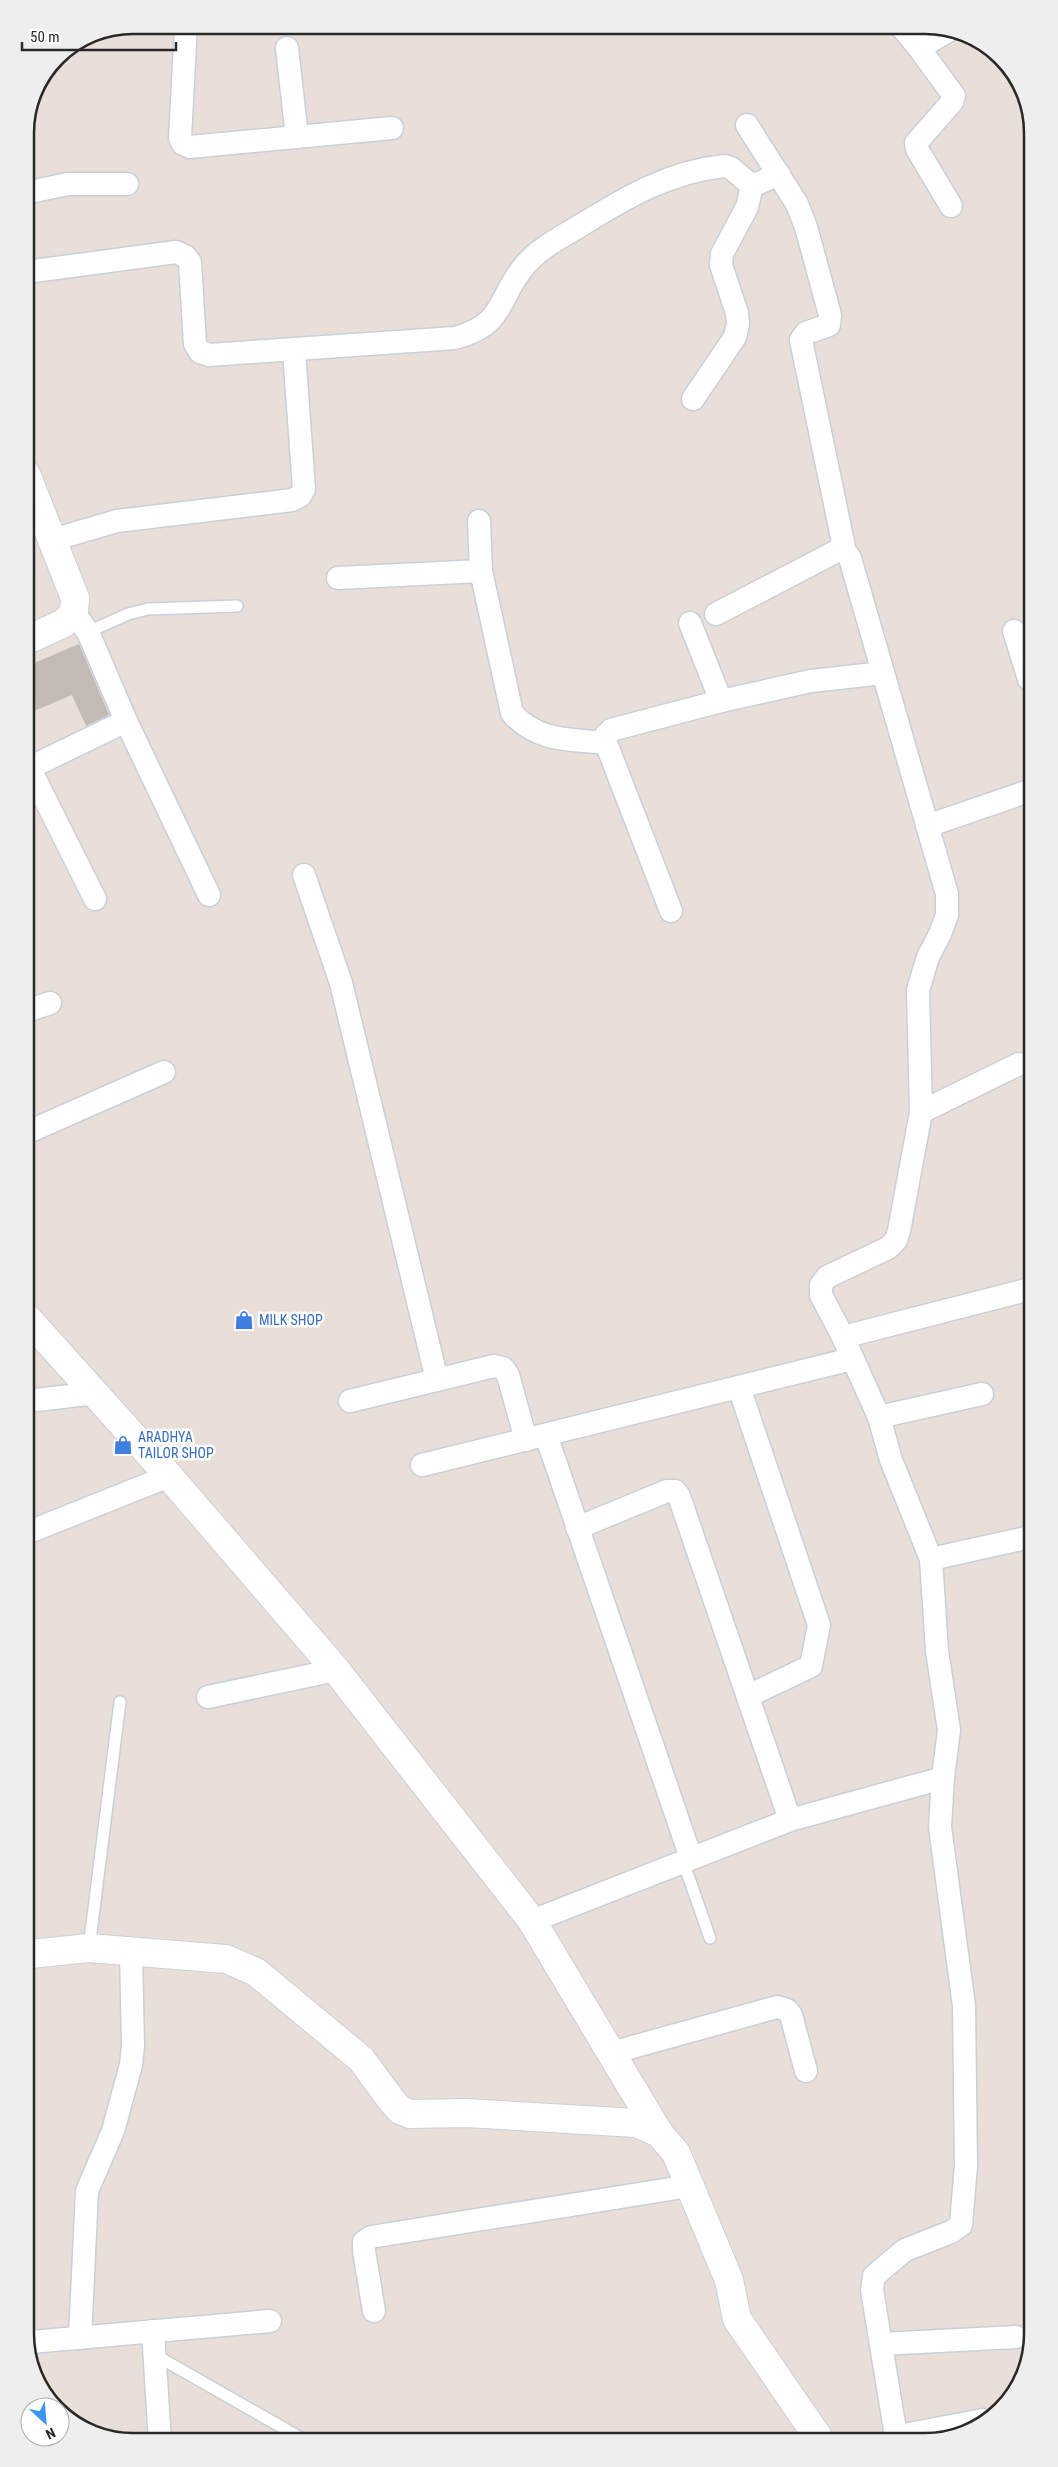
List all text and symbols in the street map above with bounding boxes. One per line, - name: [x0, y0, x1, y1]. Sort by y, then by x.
- scale bar: [22, 20, 176, 52]
- text: 50 m: [30, 28, 60, 46]
- shop icon: MILK SHOP: [233, 1309, 255, 1331]
- place label: MILK SHOP: [259, 1312, 323, 1328]
- place label: ARADHYA TAILOR SHOP: [138, 1429, 214, 1461]
- shop icon: ARADHYA TAILOR SHOP: [112, 1434, 134, 1456]
- north arrow: [20, 2397, 70, 2447]
- text: N: [43, 2425, 58, 2443]

